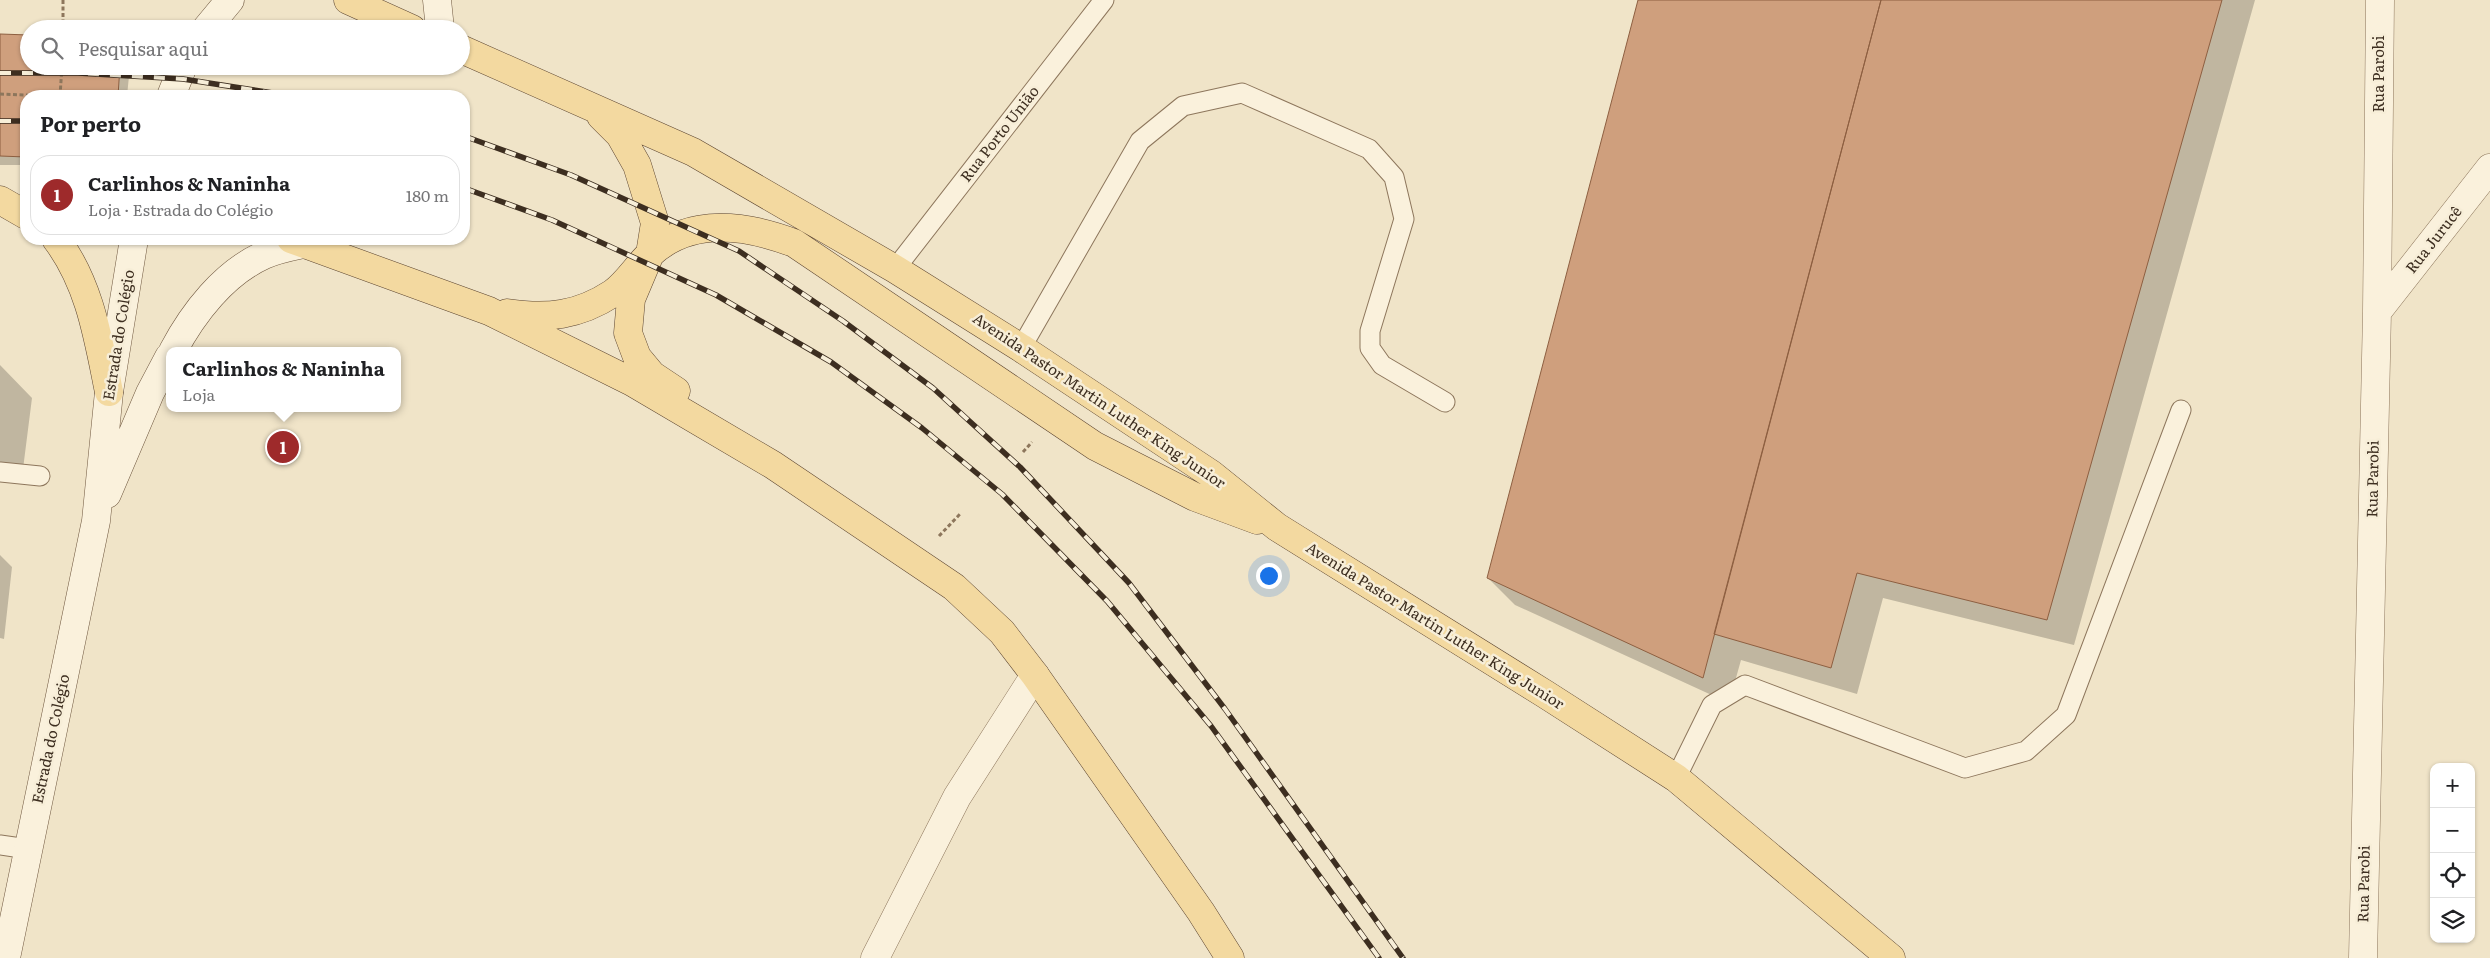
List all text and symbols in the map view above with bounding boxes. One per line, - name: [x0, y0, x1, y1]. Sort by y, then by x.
- search box: [20, 20, 470, 75]
- icon: search: [38, 34, 66, 62]
- text: Pesquisar aqui: [78, 34, 208, 62]
- street label: Rua Parobi: [2366, 35, 2389, 113]
- street label: Rua Porto União: [954, 80, 1044, 186]
- text: Por perto: [40, 107, 141, 138]
- text: Carlinhos & Naninha: [88, 169, 290, 197]
- text: 1: [54, 183, 60, 207]
- text: 180 m: [406, 183, 449, 207]
- text: Loja · Estrada do Colégio: [88, 197, 273, 221]
- street label: Rua Jurucê: [2399, 200, 2467, 278]
- street label: Estrada do Colégio: [96, 268, 139, 402]
- street label: Avenida Pastor Martin Luther King Junior: [969, 306, 1231, 493]
- popup: [166, 347, 401, 412]
- text: Carlinhos & Naninha: [182, 354, 385, 382]
- text: Loja: [182, 382, 215, 406]
- pin: 1: [267, 428, 299, 466]
- street label: Rua Parobi: [2359, 440, 2384, 518]
- street label: Avenida Pastor Martin Luther King Junior: [1302, 535, 1569, 714]
- your location: [1256, 563, 1282, 589]
- street label: Estrada do Colégio: [25, 672, 75, 806]
- map controls: [2430, 763, 2475, 943]
- button: +: [2430, 763, 2475, 808]
- button: −: [2430, 808, 2475, 853]
- street label: Rua Parobi: [2350, 845, 2375, 923]
- button: locate: [2430, 853, 2475, 898]
- button: layers: [2430, 898, 2475, 943]

